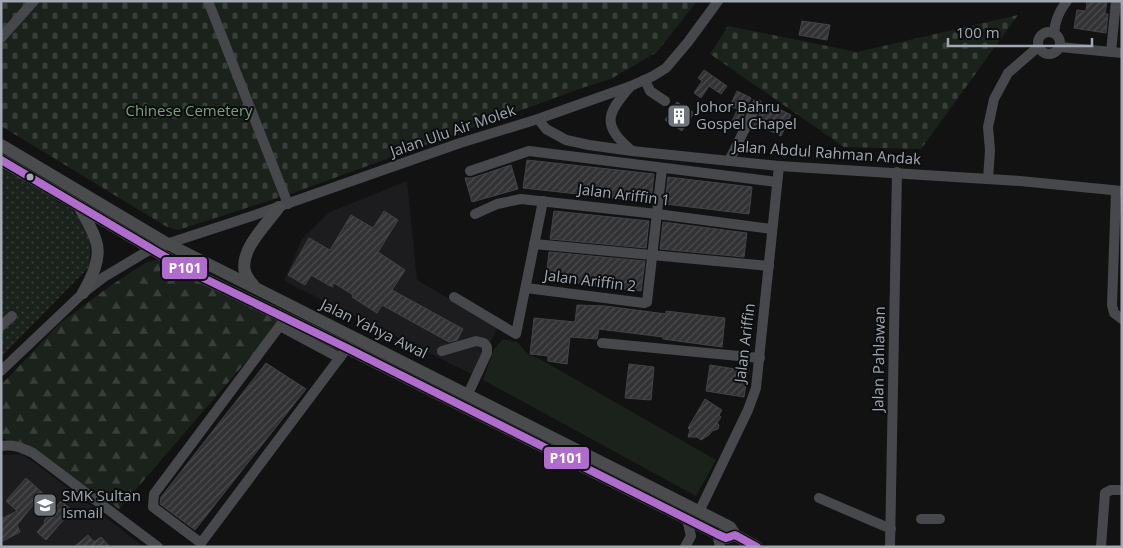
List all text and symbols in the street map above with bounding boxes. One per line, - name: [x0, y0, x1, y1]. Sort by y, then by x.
- scale bar: [948, 15, 1092, 47]
- text: 100 m: [956, 22, 1000, 42]
- place label: Johor Bahru Gospel Chapel: [694, 96, 797, 133]
- street label: Jalan Ulu Air Molek: [385, 99, 518, 162]
- park label: Chinese Cemetery: [125, 100, 253, 120]
- building icon: Johor Bahru Gospel Chapel: [666, 103, 692, 129]
- street label: Jalan Abdul Rahman Andak: [730, 135, 922, 169]
- unlabelled marker: [25, 172, 35, 182]
- street label: Jalan Ariffin 1: [575, 178, 671, 210]
- line badge: P101: [161, 256, 208, 280]
- text: P101: [169, 258, 201, 277]
- street label: Jalan Ariffin 2: [541, 264, 637, 296]
- street label: Jalan Yahya Awal: [316, 293, 431, 363]
- street label: Jalan Ariffin: [729, 302, 759, 386]
- street label: Jalan Pahlawan: [867, 306, 889, 414]
- line badge: P101: [543, 446, 590, 470]
- text: P101: [550, 448, 582, 467]
- place label: SMK Sultan Ismail: [62, 485, 141, 522]
- school or university icon: SMK Sultan Ismail: [32, 492, 58, 518]

